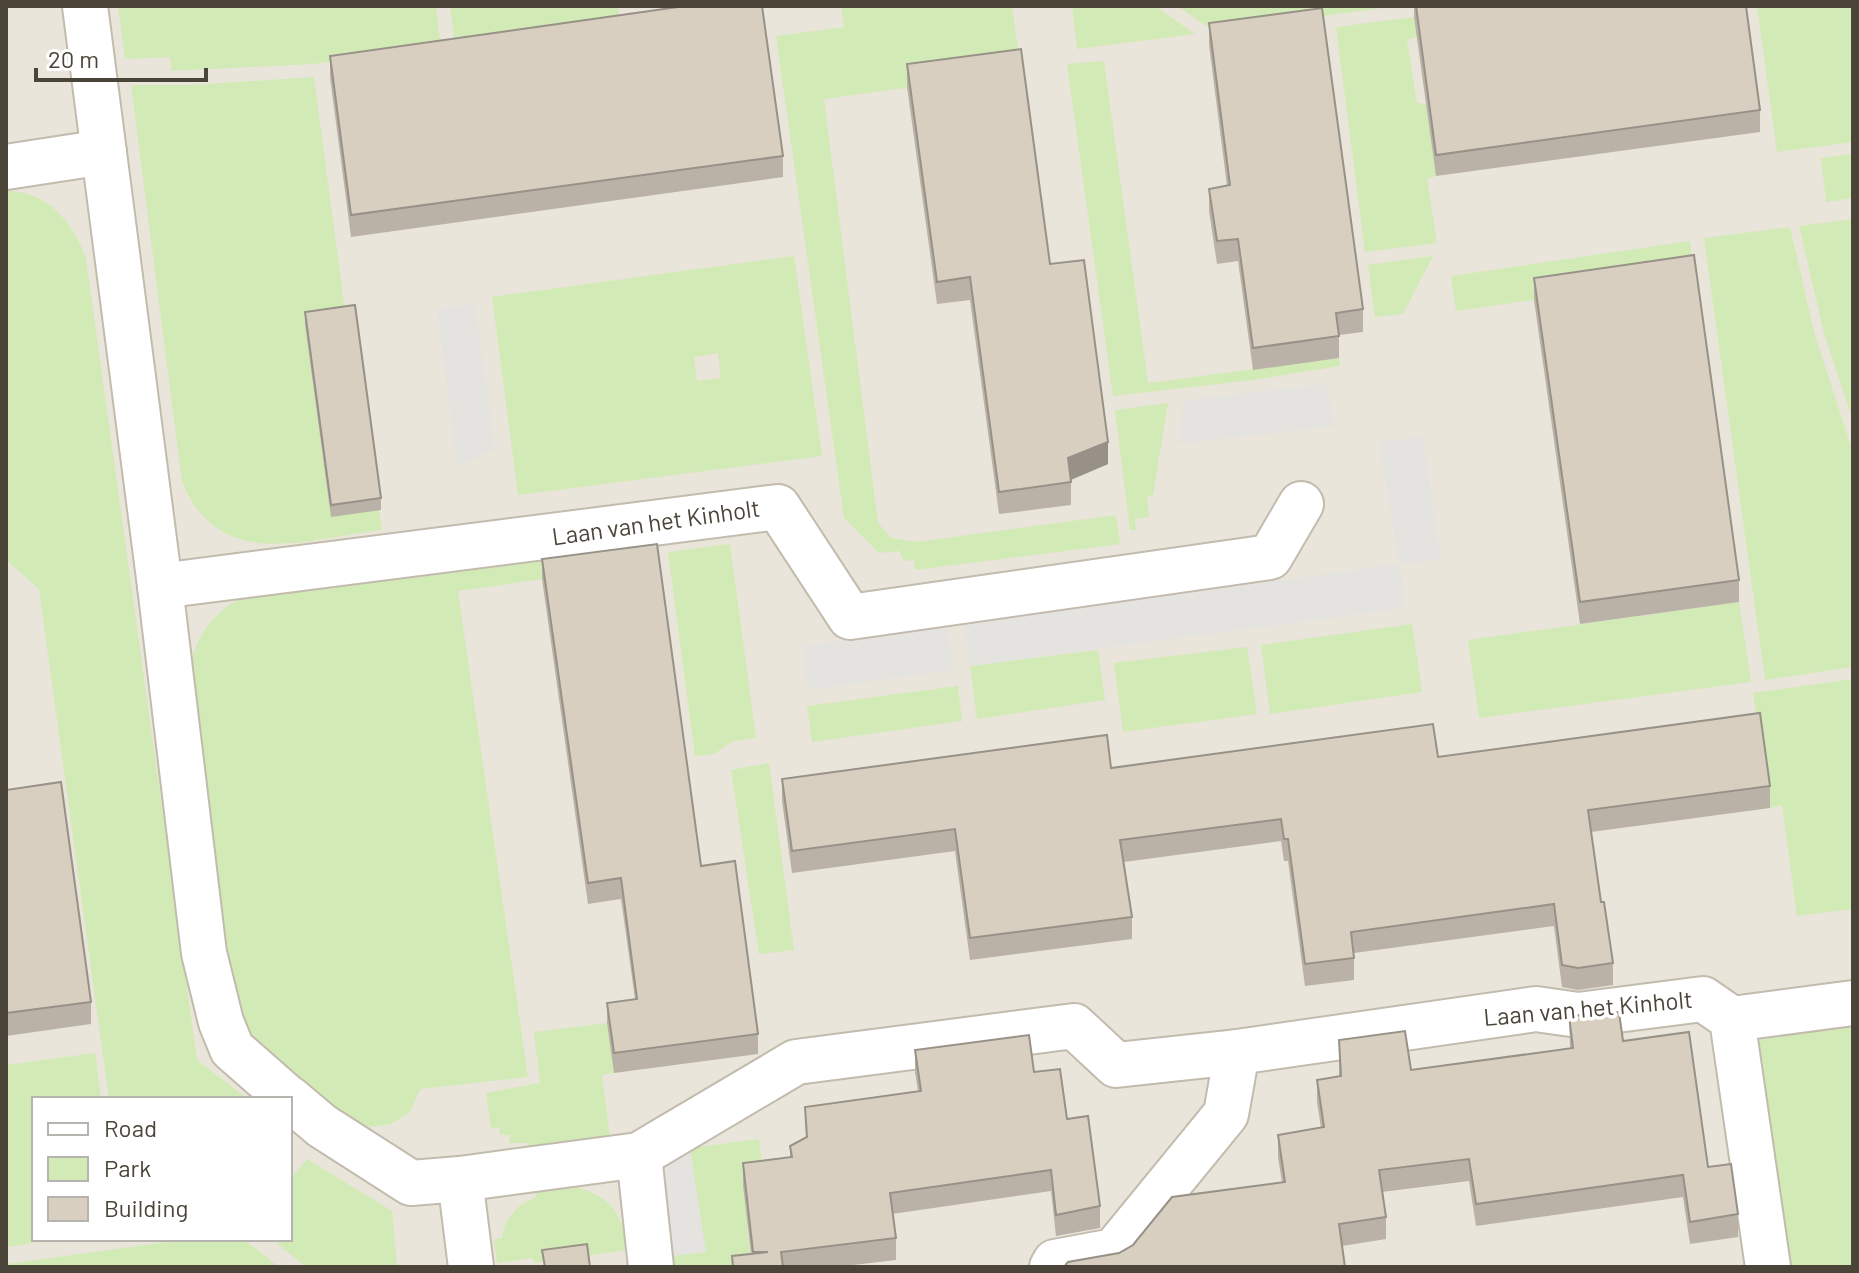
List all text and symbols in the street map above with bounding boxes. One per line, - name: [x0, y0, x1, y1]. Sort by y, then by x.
- scale bar: [36, 32, 206, 82]
- text: 20 m: [48, 44, 99, 73]
- street label: Laan van het Kinholt: [550, 493, 762, 550]
- street label: Laan van het Kinholt: [1482, 984, 1694, 1031]
- legend: [32, 1097, 292, 1241]
- text: Road: [104, 1113, 157, 1142]
- text: Park: [104, 1153, 151, 1182]
- text: Building: [104, 1193, 188, 1222]

